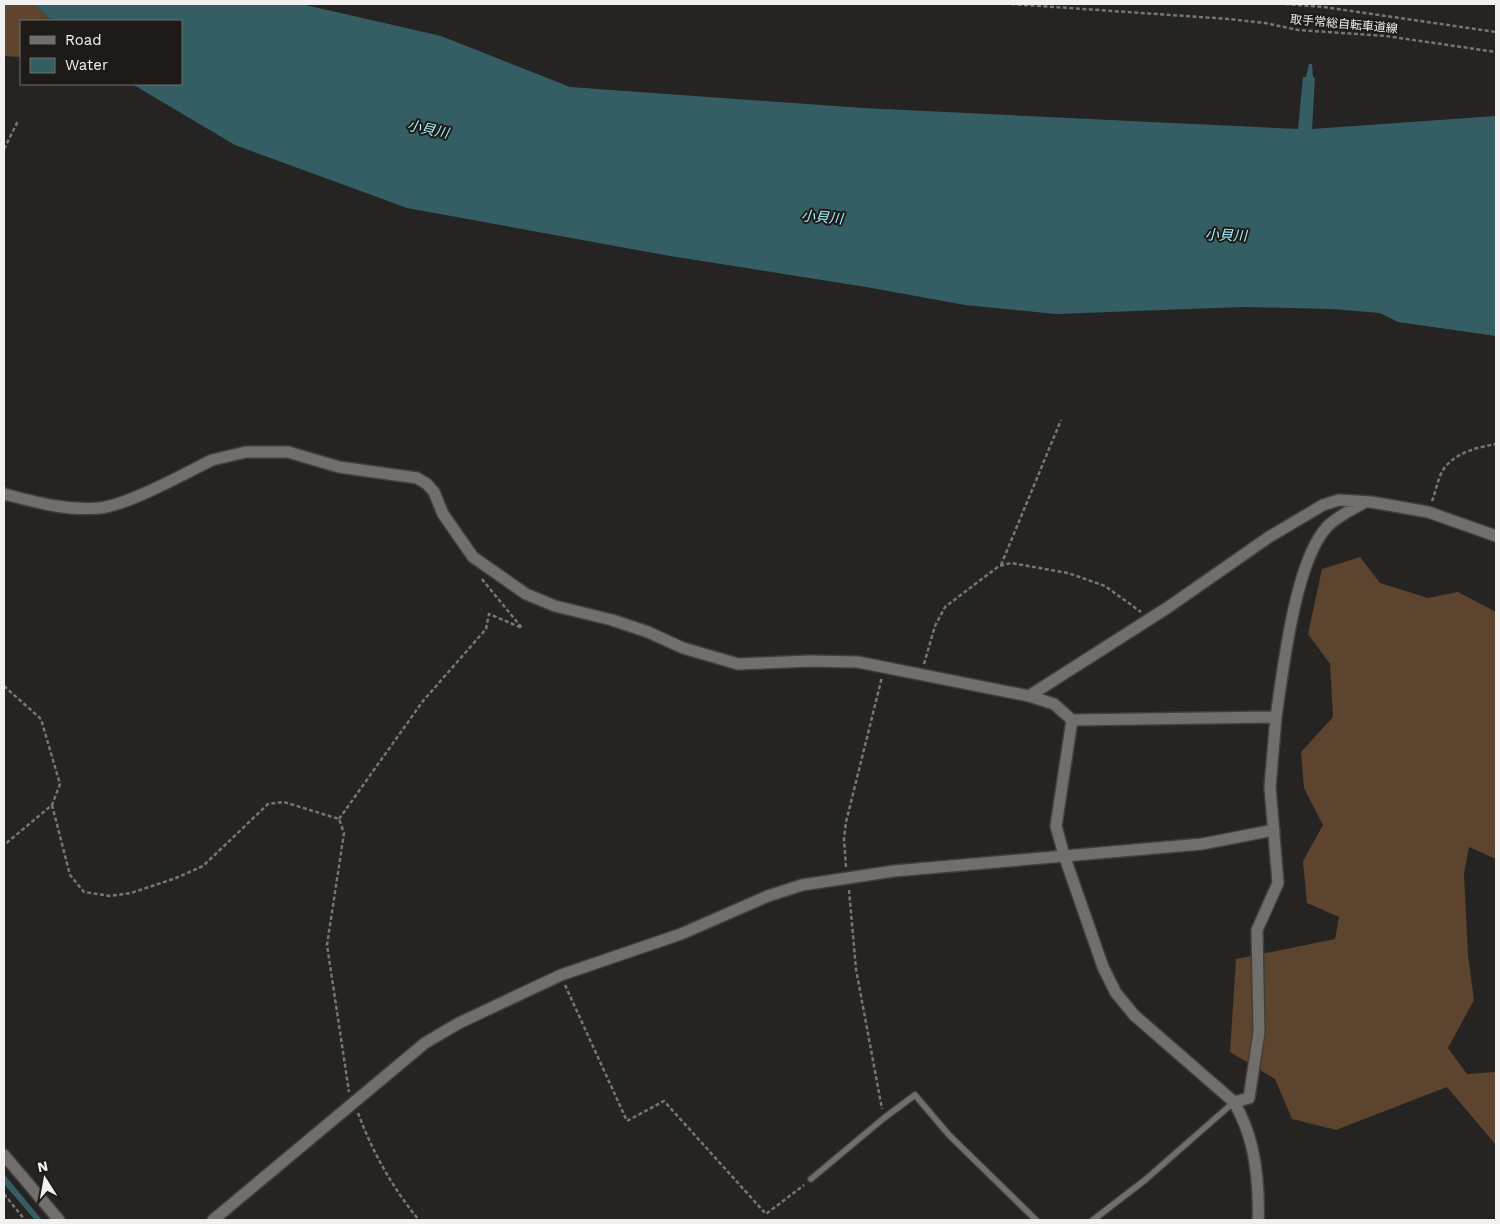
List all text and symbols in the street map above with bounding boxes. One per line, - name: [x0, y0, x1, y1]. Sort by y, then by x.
- street label: 取手常総自転車道線: [1290, 12, 1398, 36]
- legend: [20, 20, 182, 85]
- text: Road: [65, 31, 102, 49]
- text: Water: [65, 56, 108, 74]
- water label: 小貝川: [406, 117, 452, 142]
- water label: 小貝川: [800, 207, 846, 227]
- water label: 小貝川: [1205, 226, 1249, 244]
- north arrow: [20, 1154, 70, 1204]
- text: N: [36, 1157, 49, 1175]

